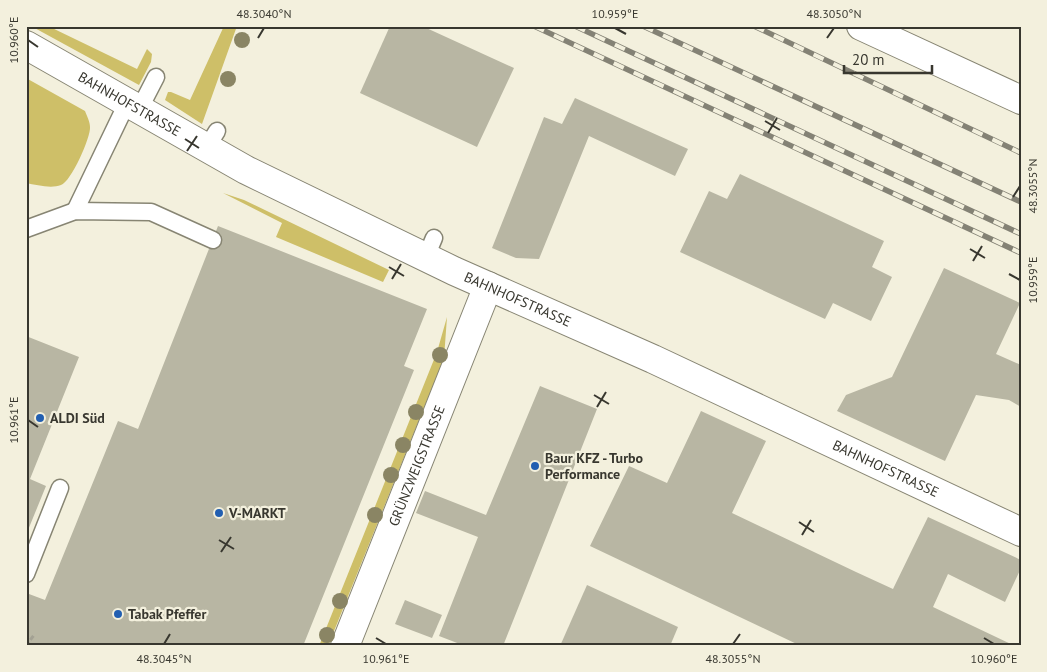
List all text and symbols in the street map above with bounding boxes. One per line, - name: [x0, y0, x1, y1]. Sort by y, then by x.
- text: 48.3040°N: [237, 6, 291, 21]
- text: 10.959°E: [592, 6, 638, 21]
- text: 48.3050°N: [807, 6, 861, 21]
- text: 10.960°E: [6, 17, 21, 63]
- scale bar: [844, 42, 932, 74]
- text: 20 m: [852, 50, 885, 69]
- street label: BAHNHOFSTRASSE: [75, 67, 184, 140]
- text: 48.3055°N: [1025, 159, 1040, 213]
- text: 10.959°E: [1025, 257, 1040, 303]
- street label: BAHNHOFSTRASSE: [461, 268, 574, 331]
- text: 10.961°E: [6, 397, 21, 443]
- street label: GRÜNZWEIGSTRASSE: [385, 403, 449, 529]
- place label: ALDI Süd: [50, 409, 105, 427]
- marker: ALDI Süd: [34, 412, 46, 424]
- street label: BAHNHOFSTRASSE: [830, 436, 942, 501]
- place label: Baur KFZ - Turbo Performance: [545, 449, 644, 483]
- marker: Baur KFZ - Turbo Performance: [529, 460, 541, 472]
- place label: V-MARKT: [228, 504, 286, 522]
- marker: V-MARKT: [213, 507, 225, 519]
- place label: Tabak Pfeffer: [128, 605, 206, 623]
- marker: Tabak Pfeffer: [112, 608, 124, 620]
- text: 48.3045°N: [137, 651, 191, 666]
- text: 10.961°E: [363, 651, 409, 666]
- text: 48.3055°N: [706, 651, 760, 666]
- text: 10.960°E: [971, 651, 1017, 666]

